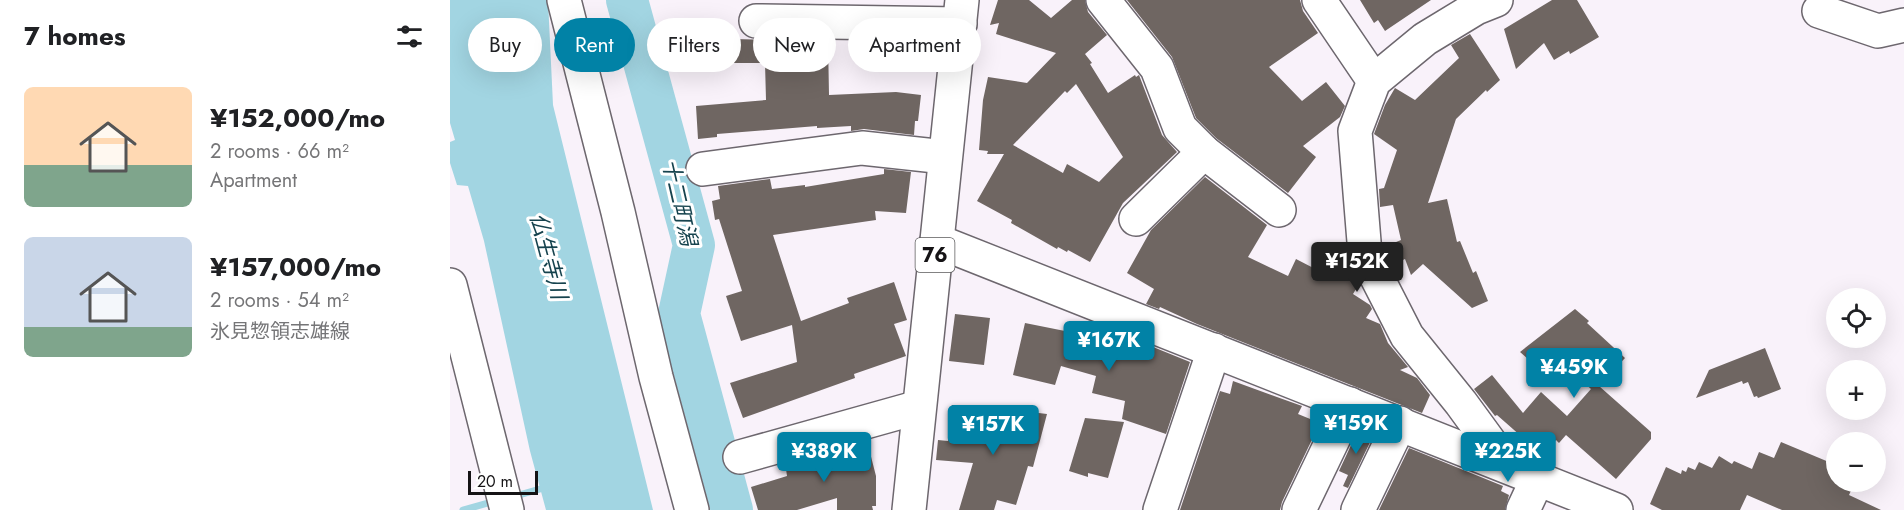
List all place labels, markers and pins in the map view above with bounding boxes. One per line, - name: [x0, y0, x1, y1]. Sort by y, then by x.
- pin: ¥152K: [1315, 242, 1399, 293]
- pin: ¥167K: [1067, 321, 1151, 372]
- pin: ¥459K: [1532, 348, 1616, 399]
- pin: ¥159K: [1314, 404, 1398, 455]
- pin: ¥157K: [951, 405, 1035, 456]
- pin: ¥389K: [782, 432, 866, 483]
- pin: ¥225K: [1466, 432, 1550, 483]

